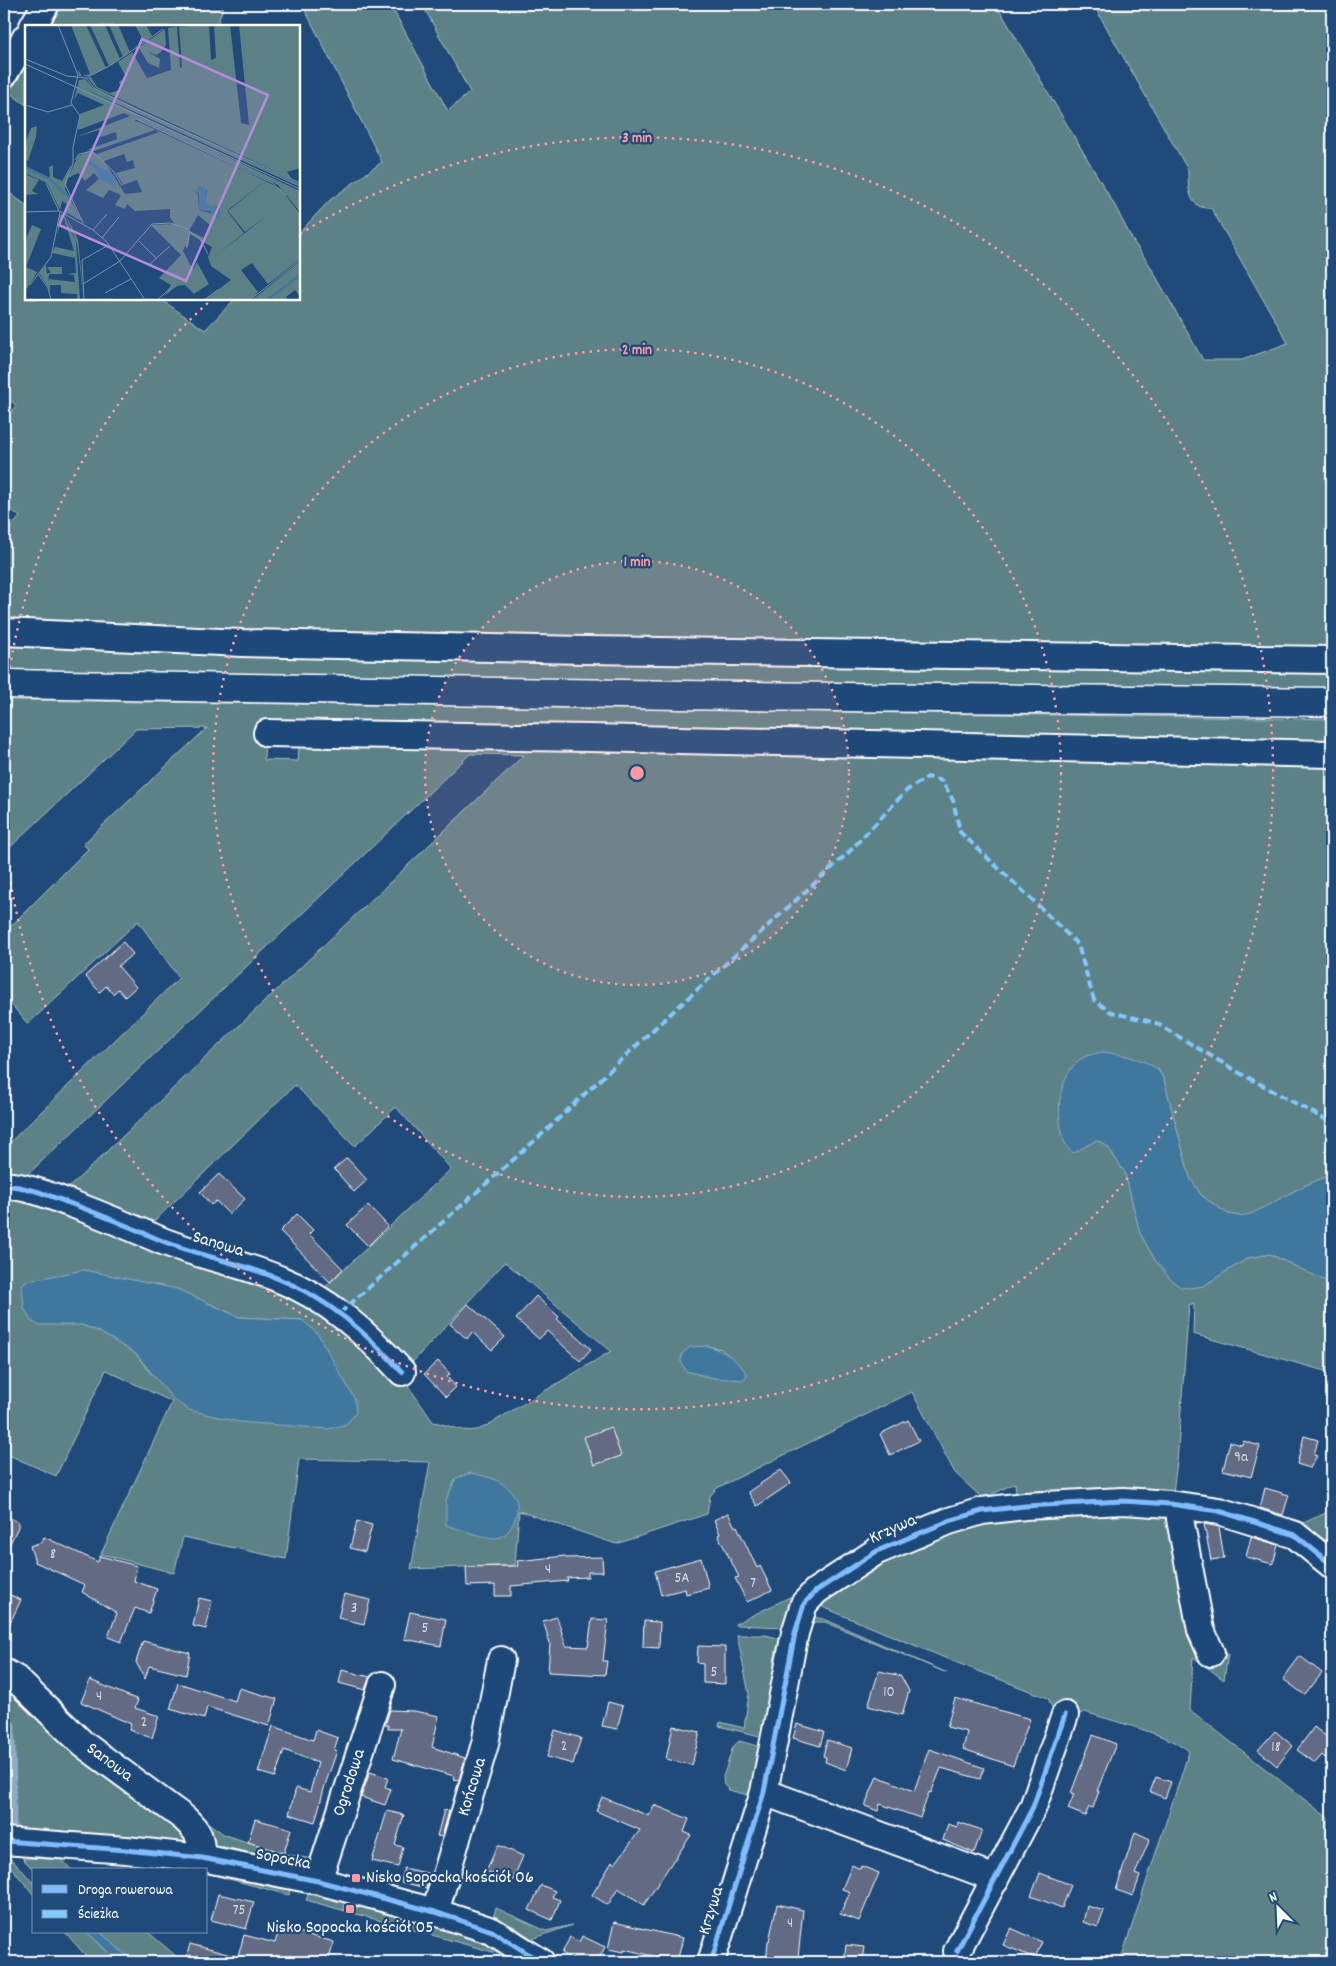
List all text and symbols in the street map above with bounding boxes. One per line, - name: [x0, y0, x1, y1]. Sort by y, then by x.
- inset map: [25, 25, 300, 300]
- text: 3 min: [622, 128, 652, 150]
- text: 2 min: [622, 340, 652, 362]
- text: 1 min: [624, 552, 650, 574]
- centre of rings: [628, 764, 646, 782]
- street label: Sanowa: [189, 1225, 247, 1265]
- house number: 9a: [1234, 1447, 1249, 1469]
- street label: Krzywa: [865, 1508, 921, 1551]
- house number: 8: [50, 1544, 56, 1566]
- house number: 4: [545, 1559, 551, 1581]
- house number: 5A: [674, 1568, 690, 1590]
- house number: 7: [750, 1573, 756, 1595]
- house number: 3: [351, 1598, 357, 1620]
- house number: 5: [422, 1618, 429, 1640]
- house number: 5: [711, 1662, 718, 1684]
- house number: 10: [883, 1682, 895, 1704]
- house number: 4: [96, 1686, 102, 1708]
- house number: 2: [141, 1712, 147, 1734]
- house number: 2: [561, 1736, 567, 1758]
- street label: Sanowa: [80, 1737, 138, 1789]
- house number: 18: [1271, 1737, 1281, 1759]
- street label: Ogrodowa: [327, 1746, 373, 1820]
- street label: Końcowa: [452, 1754, 494, 1819]
- street label: Sopocka: [253, 1842, 313, 1878]
- place label: Nisko Sopocka kościół 06: [366, 1866, 534, 1891]
- legend: [32, 1868, 208, 1934]
- marker: Nisko Sopocka kościół 06: [350, 1872, 362, 1884]
- text: Droga rowerowa: [78, 1880, 173, 1902]
- street label: Krzywa: [693, 1883, 731, 1938]
- north arrow: [1254, 1884, 1304, 1934]
- text: N: [1266, 1887, 1281, 1908]
- house number: 75: [233, 1900, 245, 1922]
- marker: Nisko Sopocka kościół 05: [344, 1903, 356, 1915]
- text: Ścieżka: [78, 1904, 119, 1926]
- house number: 4: [787, 1913, 793, 1935]
- place label: Nisko Sopocka kościół 05: [266, 1916, 434, 1941]

